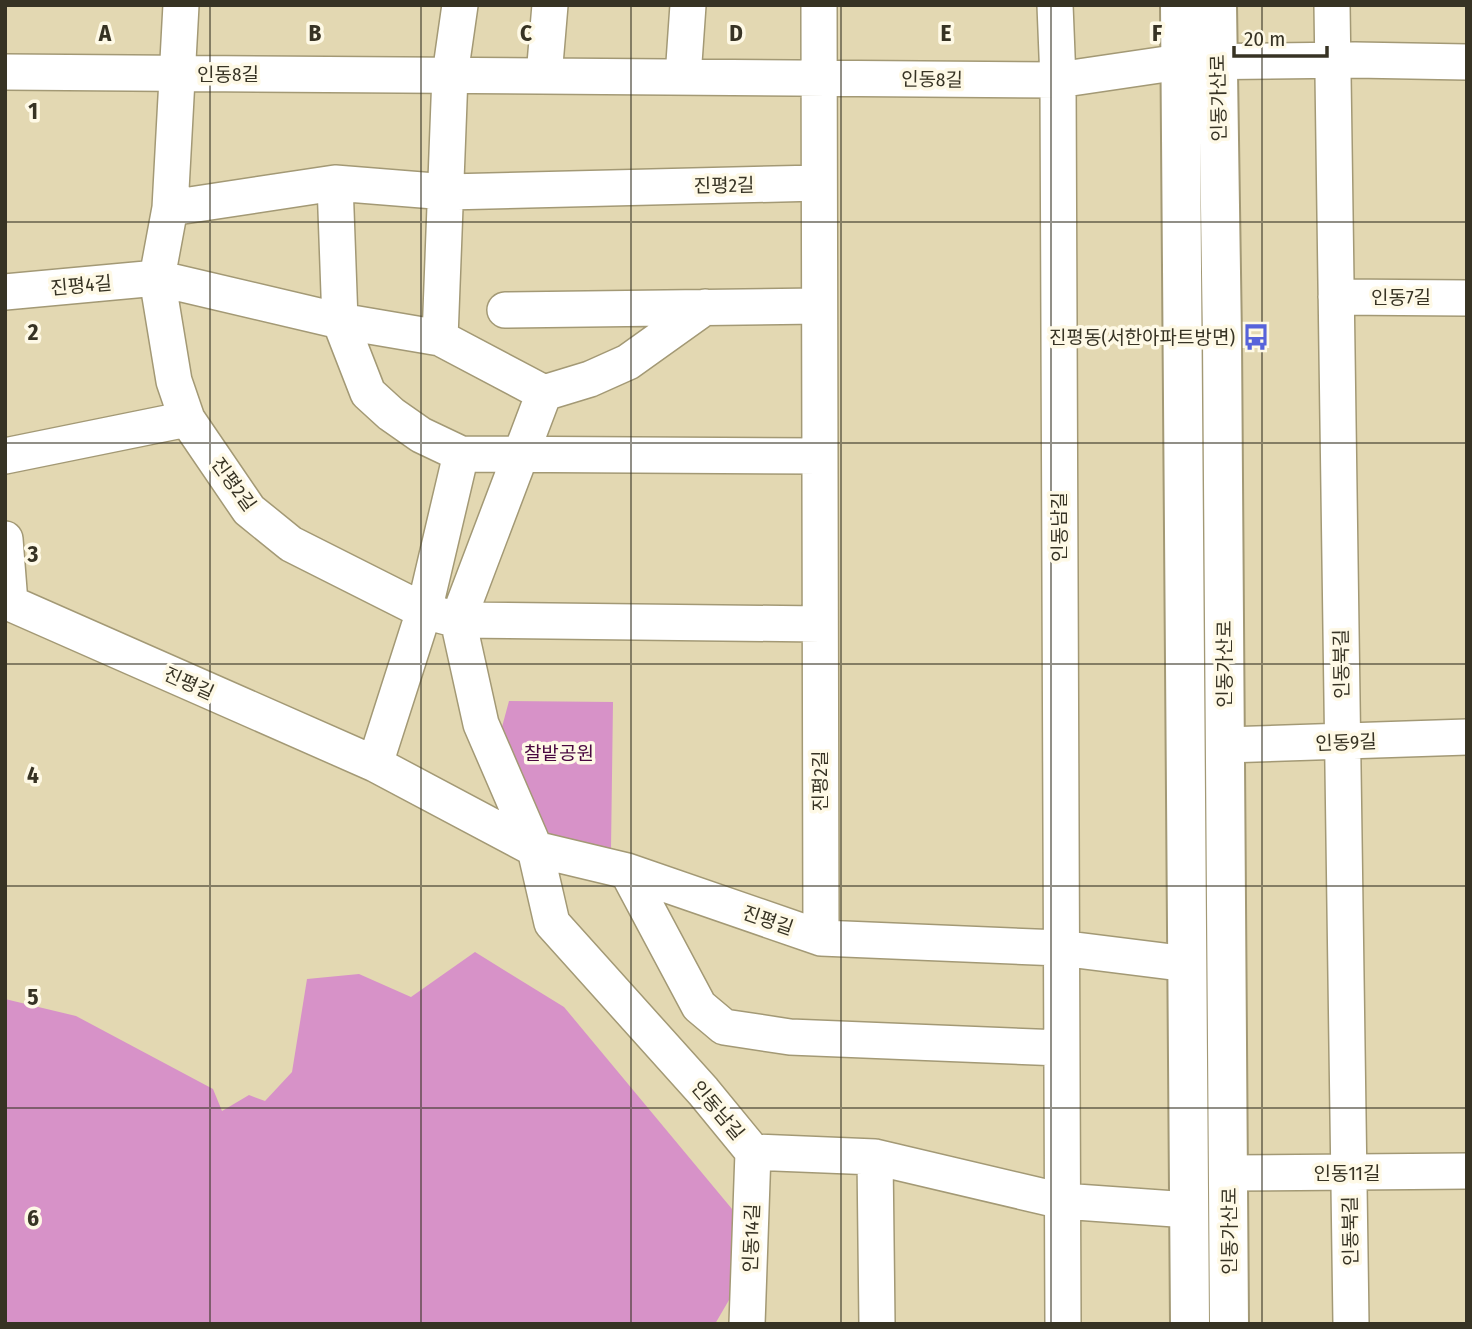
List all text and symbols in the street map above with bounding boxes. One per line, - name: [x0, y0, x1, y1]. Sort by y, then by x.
- scale bar: [1234, 14, 1327, 58]
- text: A: [98, 19, 112, 47]
- text: B: [309, 19, 322, 47]
- text: C: [520, 19, 532, 47]
- text: D: [729, 19, 743, 47]
- text: E: [941, 19, 952, 47]
- text: F: [1152, 19, 1162, 47]
- text: 20 m: [1244, 26, 1285, 52]
- street label: 인동가산로: [1206, 54, 1231, 142]
- street label: 인동8길: [197, 63, 259, 86]
- street label: 인동8길: [901, 67, 963, 92]
- text: 1: [28, 97, 38, 125]
- street label: 진평2길: [693, 173, 755, 198]
- street label: 진평4길: [49, 271, 113, 300]
- street label: 인동7길: [1371, 286, 1431, 309]
- text: 2: [27, 318, 39, 346]
- bus stop icon: 진평동(서한아파트방면): [1241, 322, 1271, 352]
- place label: 진평동(서한아파트방면): [1049, 326, 1235, 349]
- street label: 진평2길: [206, 453, 261, 516]
- street label: 인동남길: [1048, 492, 1071, 562]
- text: 3: [27, 540, 39, 568]
- street label: 인동가산로: [1213, 620, 1236, 708]
- street label: 인동북길: [1329, 629, 1354, 699]
- street label: 진평길: [160, 662, 217, 705]
- street label: 인동9길: [1315, 730, 1377, 755]
- park label: 찰밭공원: [524, 742, 594, 765]
- street label: 진평2길: [809, 751, 832, 811]
- text: 4: [27, 761, 39, 789]
- street label: 진평길: [739, 901, 796, 940]
- text: 5: [27, 983, 39, 1011]
- street label: 인동남길: [686, 1076, 749, 1144]
- street label: 인동11길: [1314, 1162, 1381, 1185]
- street label: 인동가산로: [1218, 1187, 1241, 1275]
- street label: 인동북길: [1338, 1196, 1363, 1266]
- street label: 인동14길: [739, 1203, 764, 1273]
- text: 6: [27, 1204, 39, 1232]

